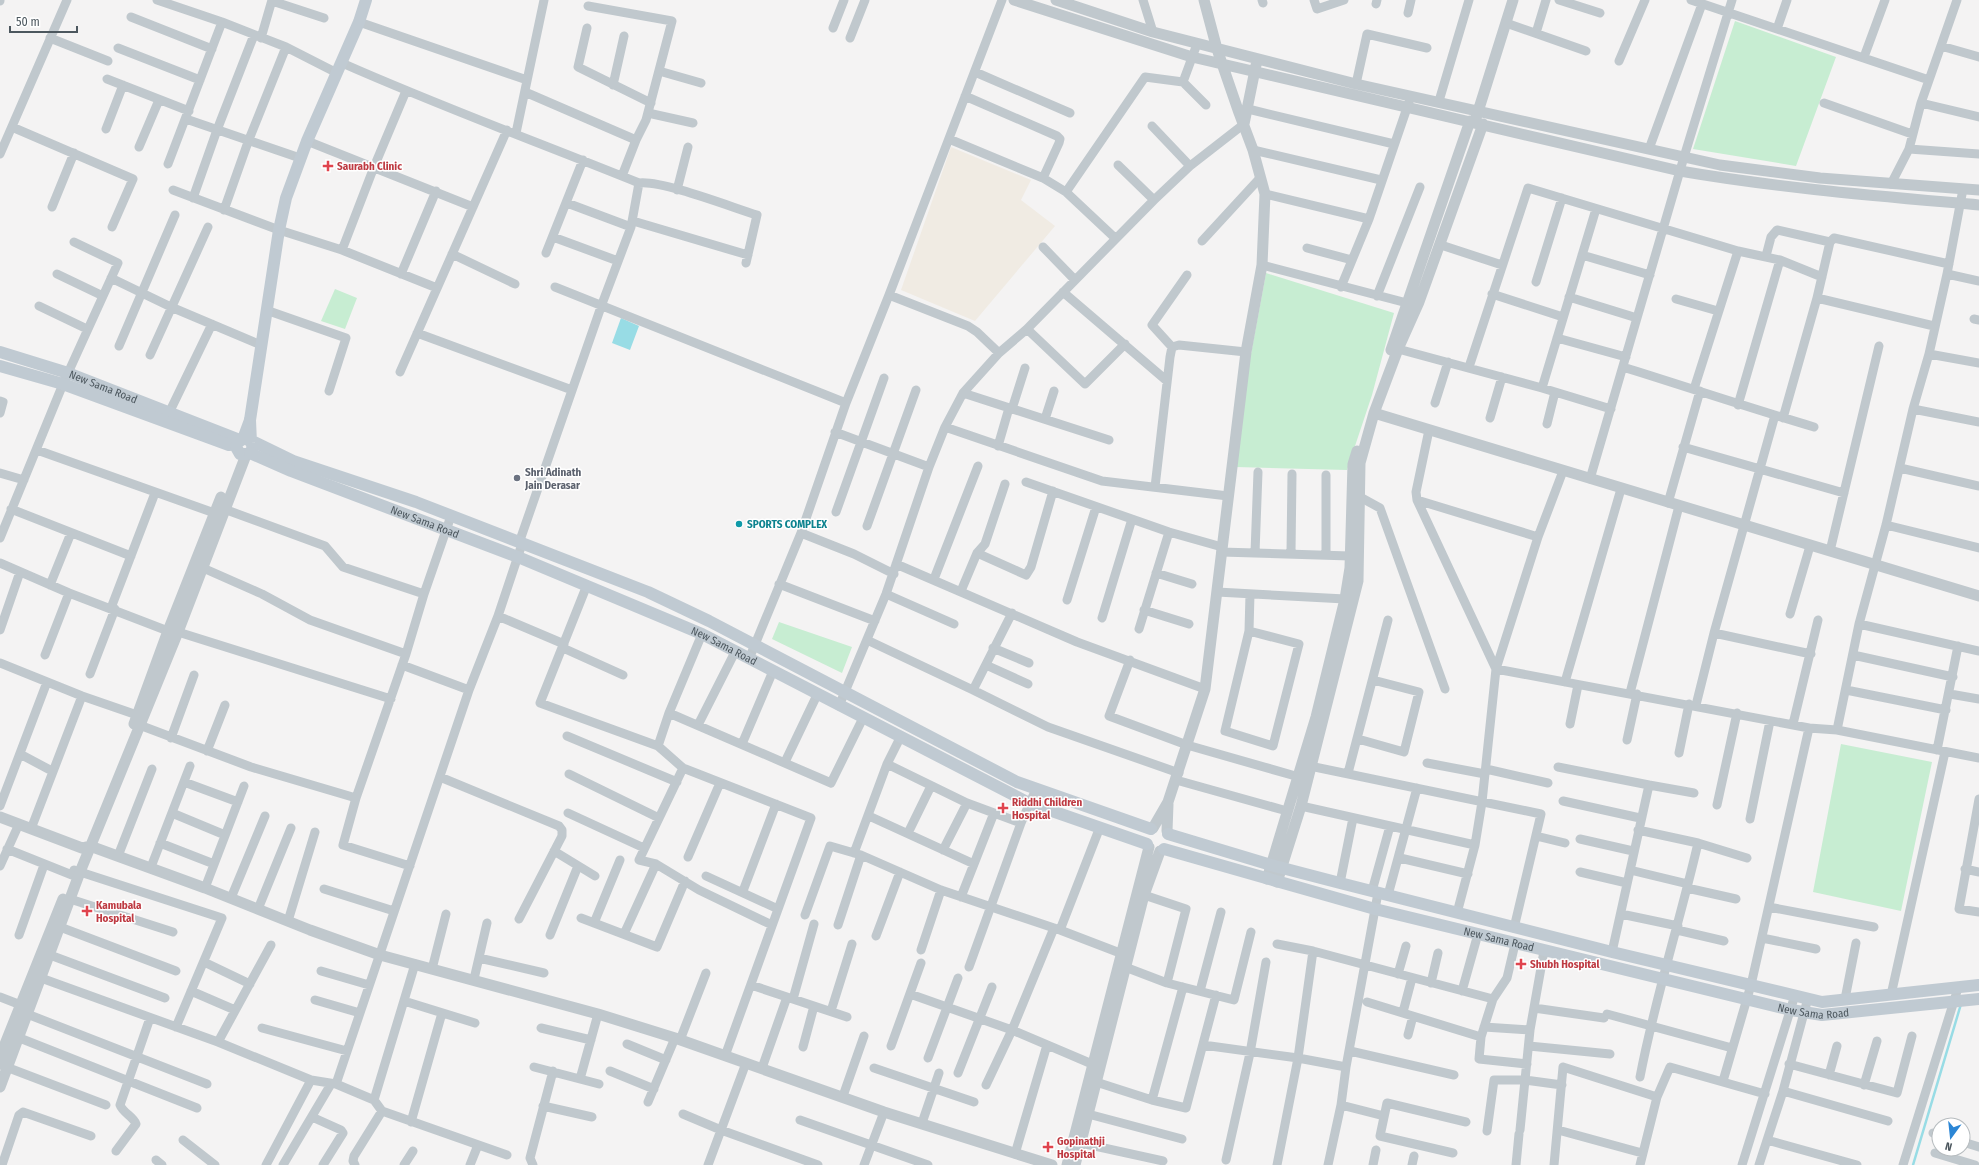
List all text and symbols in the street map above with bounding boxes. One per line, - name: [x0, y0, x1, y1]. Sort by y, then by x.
- scale bar: [10, 8, 77, 34]
- text: 50 m: [16, 15, 40, 29]
- marker: Saurabh Clinic: [322, 160, 334, 172]
- place label: Saurabh Clinic: [337, 160, 402, 173]
- street label: New Sama Road: [67, 368, 139, 406]
- place label: Shri Adinath Jain Derasar: [524, 466, 582, 492]
- marker: Shri Adinath Jain Derasar: [512, 473, 522, 483]
- street label: New Sama Road: [389, 503, 461, 541]
- place label: SPORTS COMPLEX: [747, 518, 827, 531]
- marker: SPORTS COMPLEX: [734, 519, 744, 529]
- street label: New Sama Road: [689, 624, 759, 668]
- place label: Riddhi Children Hospital: [1012, 796, 1082, 822]
- marker: Riddhi Children Hospital: [997, 802, 1009, 814]
- place label: Kamubala Hospital: [96, 899, 142, 925]
- marker: Kamubala Hospital: [81, 905, 93, 917]
- street label: New Sama Road: [1462, 924, 1536, 954]
- marker: Shubh Hospital: [1515, 958, 1527, 970]
- place label: Shubh Hospital: [1530, 958, 1600, 971]
- street label: New Sama Road: [1776, 1001, 1850, 1022]
- north arrow: [1931, 1117, 1971, 1157]
- place label: Gopinathji Hospital: [1057, 1135, 1105, 1161]
- text: N: [1944, 1139, 1953, 1153]
- marker: Gopinathji Hospital: [1042, 1141, 1054, 1153]

